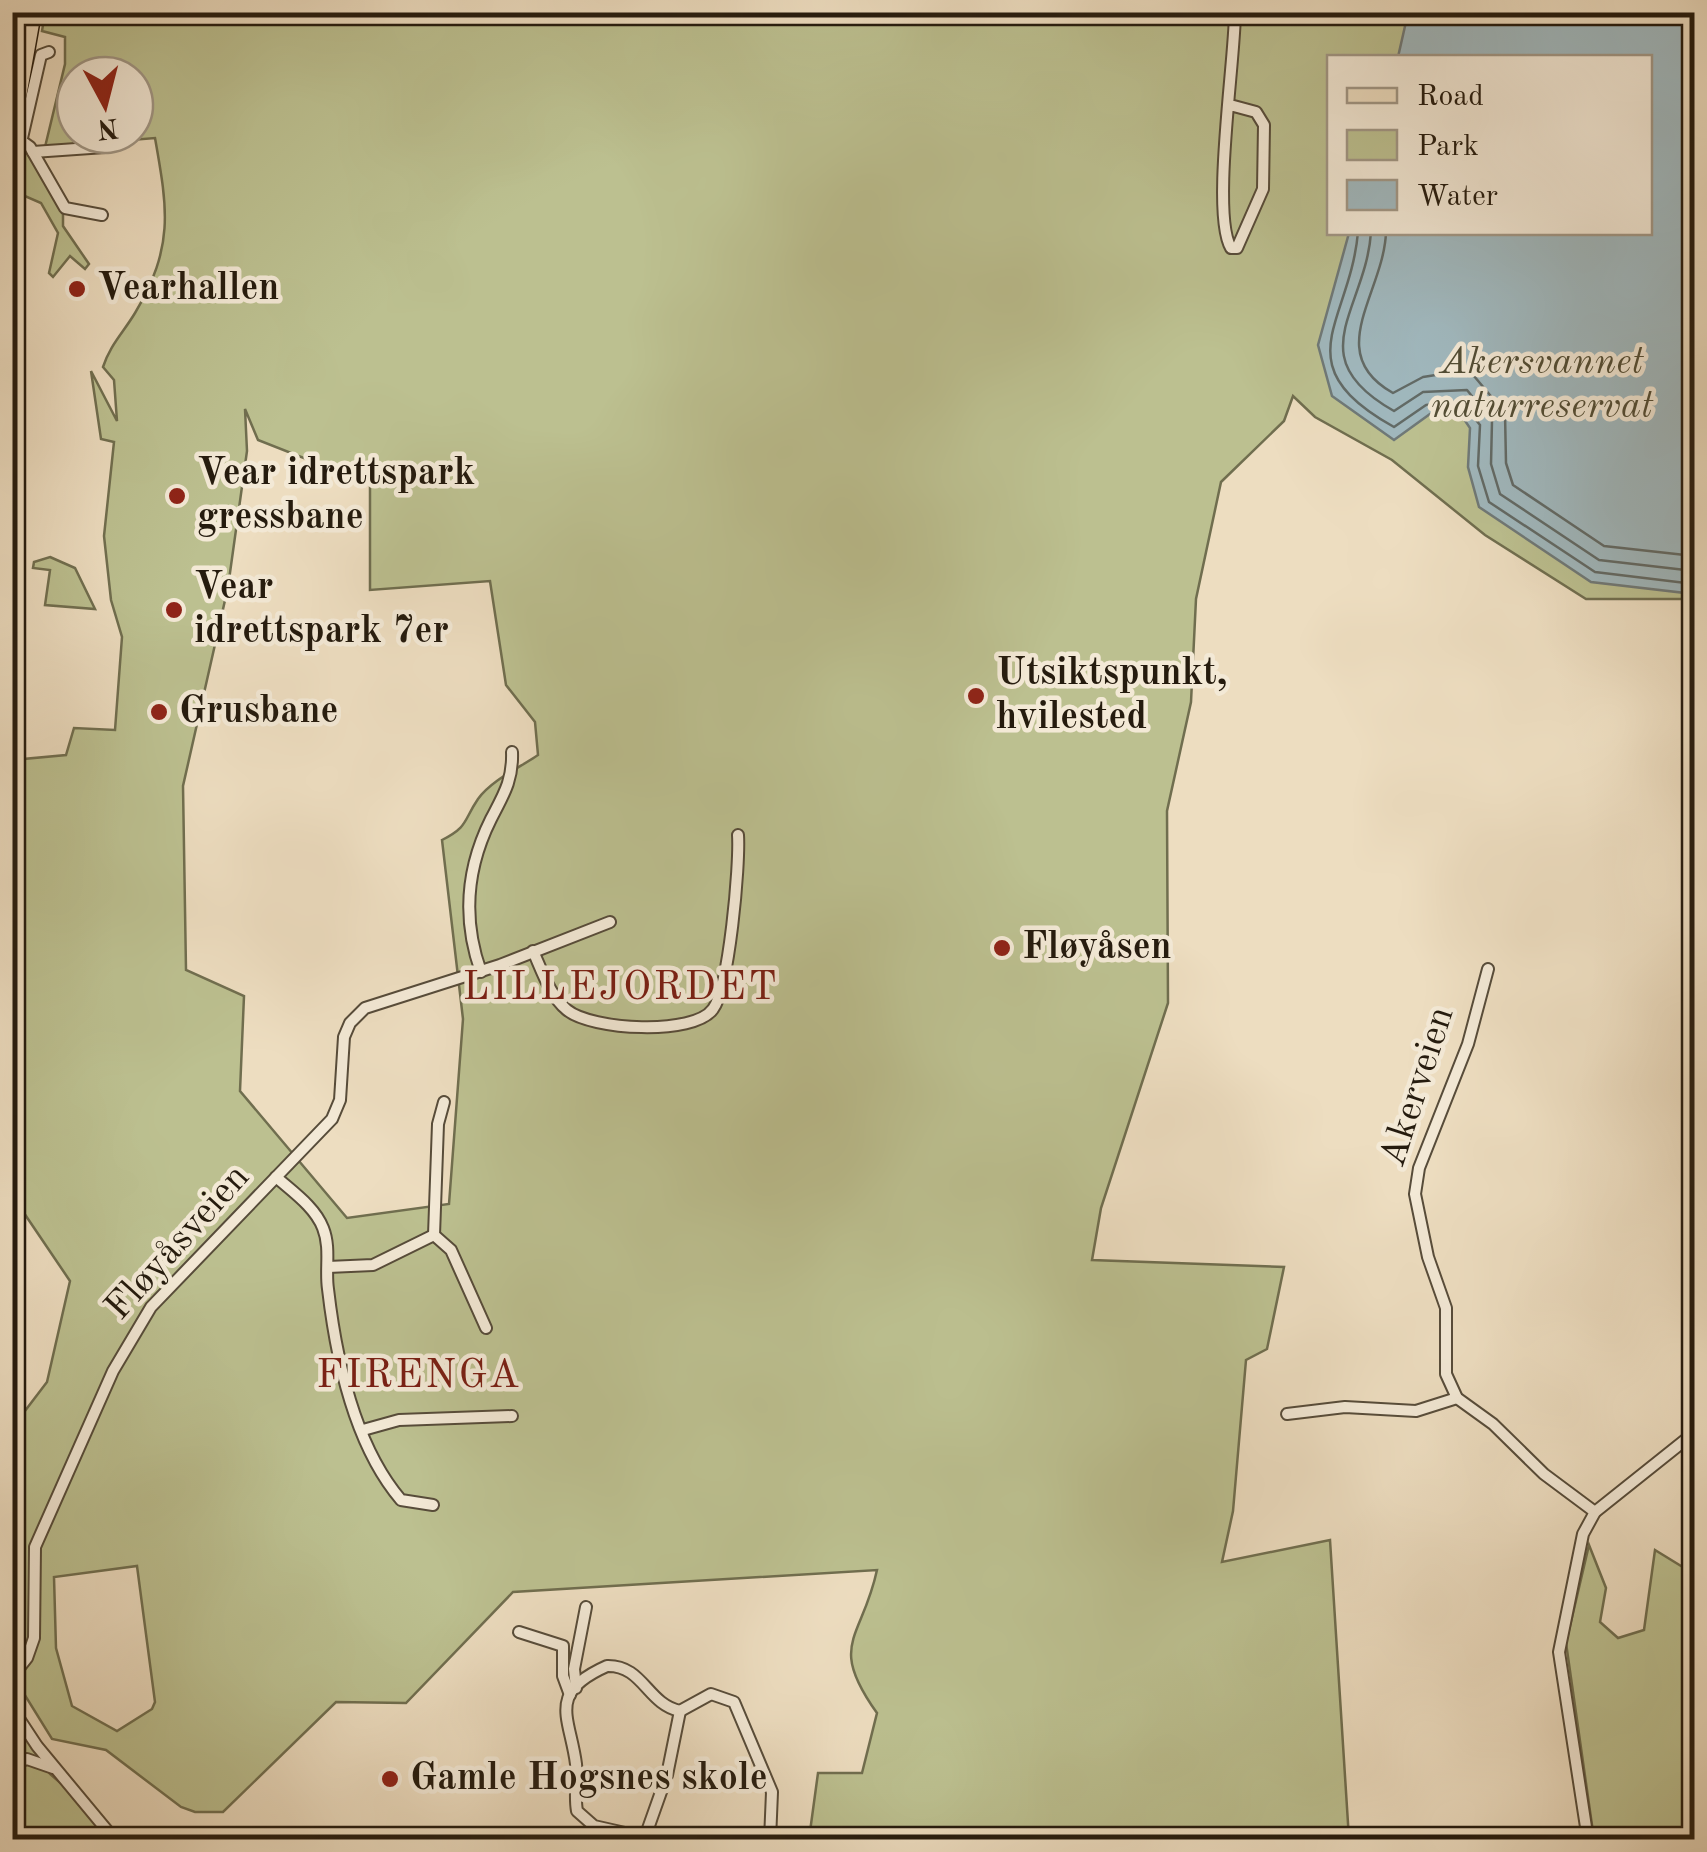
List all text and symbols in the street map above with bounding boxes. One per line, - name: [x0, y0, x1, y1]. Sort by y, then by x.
- north arrow: [55, 55, 155, 155]
- legend: [1327, 55, 1652, 235]
- text: Road: [1417, 82, 1484, 112]
- text: N: [95, 112, 120, 142]
- text: Park: [1417, 132, 1479, 162]
- text: Water: [1417, 182, 1498, 212]
- place label: Vearhallen: [97, 270, 279, 308]
- marker: Vearhallen: [66, 278, 88, 300]
- park label: Akersvannet naturreservat: [1431, 344, 1654, 426]
- place label: Vear idrettspark gressbane: [197, 455, 475, 537]
- marker: Vear idrettspark gressbane: [166, 485, 188, 507]
- place label: Vear idrettspark 7er: [194, 569, 449, 651]
- marker: Vear idrettspark 7er: [163, 599, 185, 621]
- place label: Utsiktspunkt, hvilested: [996, 655, 1228, 737]
- marker: Utsiktspunkt, hvilested: [965, 685, 987, 707]
- place label: Grusbane: [179, 693, 339, 731]
- marker: Grusbane: [148, 701, 170, 723]
- place label: Fløyåsen: [1022, 929, 1172, 967]
- marker: Fløyåsen: [991, 937, 1013, 959]
- district label: LILLEJORDET: [463, 969, 779, 1009]
- street label: Akerveien: [1374, 1002, 1462, 1172]
- street label: Fløyåsveien: [99, 1158, 257, 1328]
- district label: FIRENGA: [316, 1357, 522, 1397]
- place label: Gamle Hogsnes skole: [410, 1760, 768, 1798]
- marker: Gamle Hogsnes skole: [379, 1768, 401, 1790]

